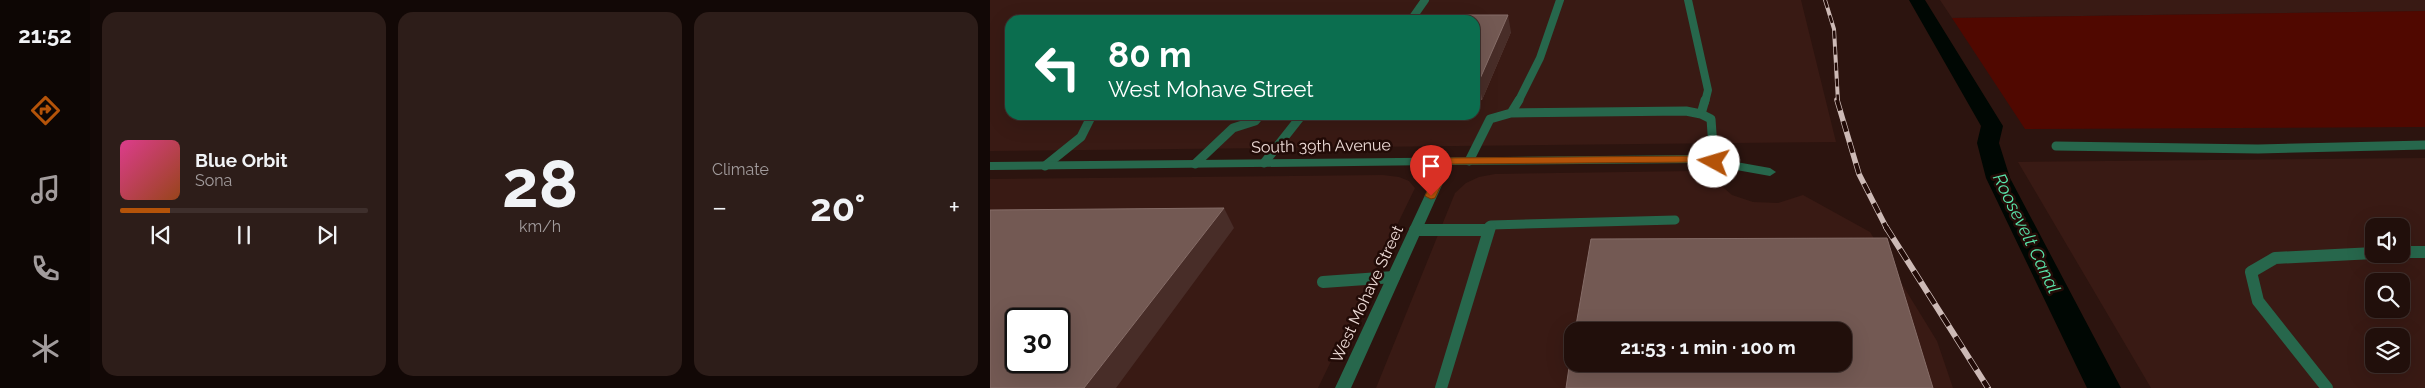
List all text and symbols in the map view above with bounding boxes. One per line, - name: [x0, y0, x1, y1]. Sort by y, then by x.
- text: 21:52: [18, 22, 72, 48]
- text: 80 m: [1108, 34, 1192, 75]
- icon: left: [1025, 35, 1090, 100]
- text: West Mohave Street: [1108, 76, 1314, 102]
- icon: directions: [28, 93, 63, 128]
- street label: South 39th Avenue: [1251, 135, 1391, 157]
- position arrow: [1687, 135, 1739, 187]
- pin: [1410, 145, 1452, 196]
- text: 28: [502, 146, 578, 222]
- text: Blue Orbit: [195, 149, 287, 171]
- icon: arrive: [1417, 152, 1445, 180]
- text: Climate: [712, 160, 769, 179]
- water label: Roosevelt Canal: [1989, 170, 2065, 297]
- text: Sona: [195, 171, 232, 190]
- icon: music: [28, 172, 63, 207]
- text: 20°: [810, 185, 865, 230]
- text: −: [712, 191, 727, 224]
- text: +: [948, 191, 960, 224]
- text: km/h: [519, 217, 561, 236]
- map controls: [2365, 218, 2410, 373]
- button: sound: [2365, 218, 2410, 263]
- icon: previous: [147, 221, 175, 249]
- icon: pause: [230, 221, 258, 249]
- icon: next: [313, 221, 341, 249]
- street label: West Mohave Street: [1327, 222, 1407, 366]
- icon: phone: [28, 251, 63, 286]
- button: search: [2365, 273, 2410, 318]
- speed limit sign: 30: [1005, 308, 1070, 373]
- button: layers: [2365, 328, 2410, 373]
- icon: climate: [28, 331, 63, 366]
- text: 21:53 · 1 min · 100 m: [1620, 336, 1796, 358]

